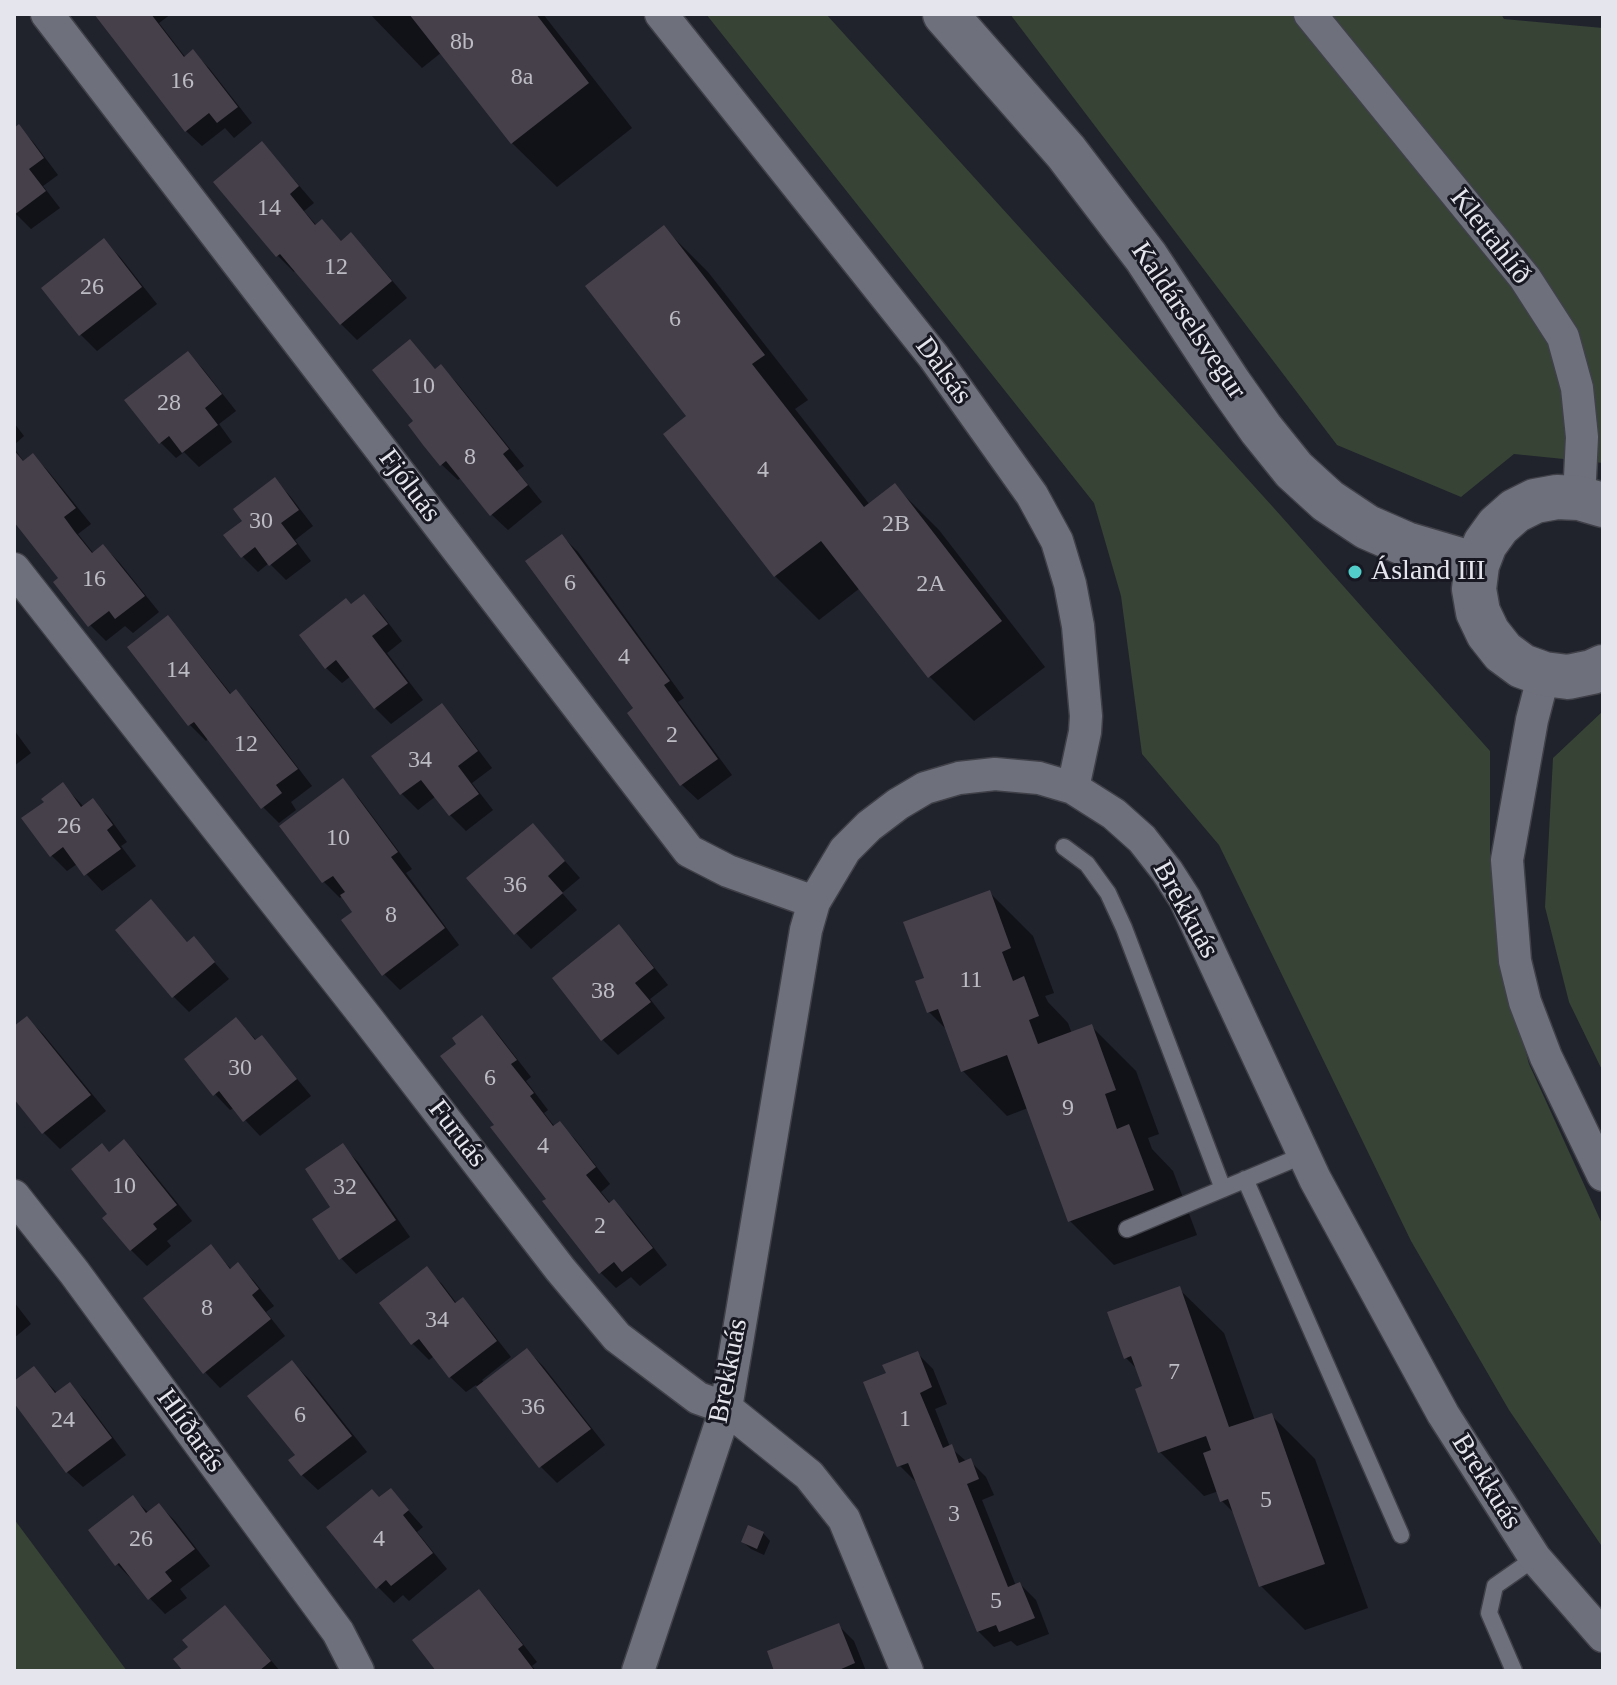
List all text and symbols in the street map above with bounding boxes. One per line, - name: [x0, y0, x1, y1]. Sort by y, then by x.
- house number: 8b: [450, 29, 474, 57]
- house number: 8a: [511, 64, 533, 92]
- house number: 16: [170, 68, 194, 96]
- street label: Klettahlíð: [1442, 183, 1538, 291]
- house number: 14: [257, 195, 281, 223]
- street label: Kaldárselsvegur: [1123, 236, 1253, 406]
- house number: 12: [324, 254, 348, 282]
- house number: 26: [80, 274, 104, 302]
- house number: 6: [669, 306, 681, 334]
- street label: Dalsás: [907, 331, 979, 411]
- house number: 10: [411, 373, 435, 401]
- house number: 28: [157, 390, 181, 418]
- street label: Fjóluás: [371, 443, 447, 529]
- house number: 8: [464, 444, 476, 472]
- house number: 4: [757, 457, 769, 485]
- house number: 30: [249, 508, 273, 536]
- house number: 2B: [882, 511, 910, 539]
- place label: Ásland III: [1371, 555, 1485, 589]
- marker: Ásland III: [1346, 563, 1364, 581]
- house number: 16: [82, 566, 106, 594]
- house number: 6: [564, 570, 576, 598]
- house number: 2A: [916, 571, 946, 599]
- house number: 4: [618, 644, 630, 672]
- house number: 14: [166, 657, 190, 685]
- house number: 2: [666, 722, 678, 750]
- house number: 12: [234, 731, 258, 759]
- house number: 34: [408, 747, 432, 775]
- house number: 26: [57, 813, 81, 841]
- house number: 10: [326, 825, 350, 853]
- street label: Brekkuás: [1145, 856, 1225, 964]
- house number: 36: [503, 872, 527, 900]
- house number: 8: [385, 902, 397, 930]
- house number: 11: [959, 967, 983, 995]
- house number: 38: [591, 978, 615, 1006]
- house number: 30: [228, 1055, 252, 1083]
- house number: 6: [484, 1065, 496, 1093]
- street label: Furuás: [420, 1094, 494, 1174]
- house number: 9: [1062, 1095, 1074, 1123]
- house number: 4: [537, 1133, 549, 1161]
- house number: 10: [112, 1173, 136, 1201]
- house number: 32: [333, 1174, 357, 1202]
- house number: 2: [594, 1213, 606, 1241]
- house number: 8: [201, 1295, 213, 1323]
- house number: 34: [425, 1307, 449, 1335]
- street label: Brekkuás: [702, 1316, 756, 1426]
- house number: 7: [1168, 1359, 1180, 1387]
- street label: Hlíðarás: [149, 1383, 231, 1479]
- house number: 36: [521, 1394, 545, 1422]
- house number: 6: [294, 1402, 306, 1430]
- house number: 1: [899, 1406, 911, 1434]
- house number: 24: [51, 1407, 75, 1435]
- street label: Brekkuás: [1444, 1428, 1528, 1536]
- house number: 5: [1260, 1487, 1272, 1515]
- house number: 3: [948, 1501, 960, 1529]
- house number: 26: [129, 1526, 153, 1554]
- house number: 4: [373, 1526, 385, 1554]
- house number: 5: [990, 1588, 1002, 1616]

